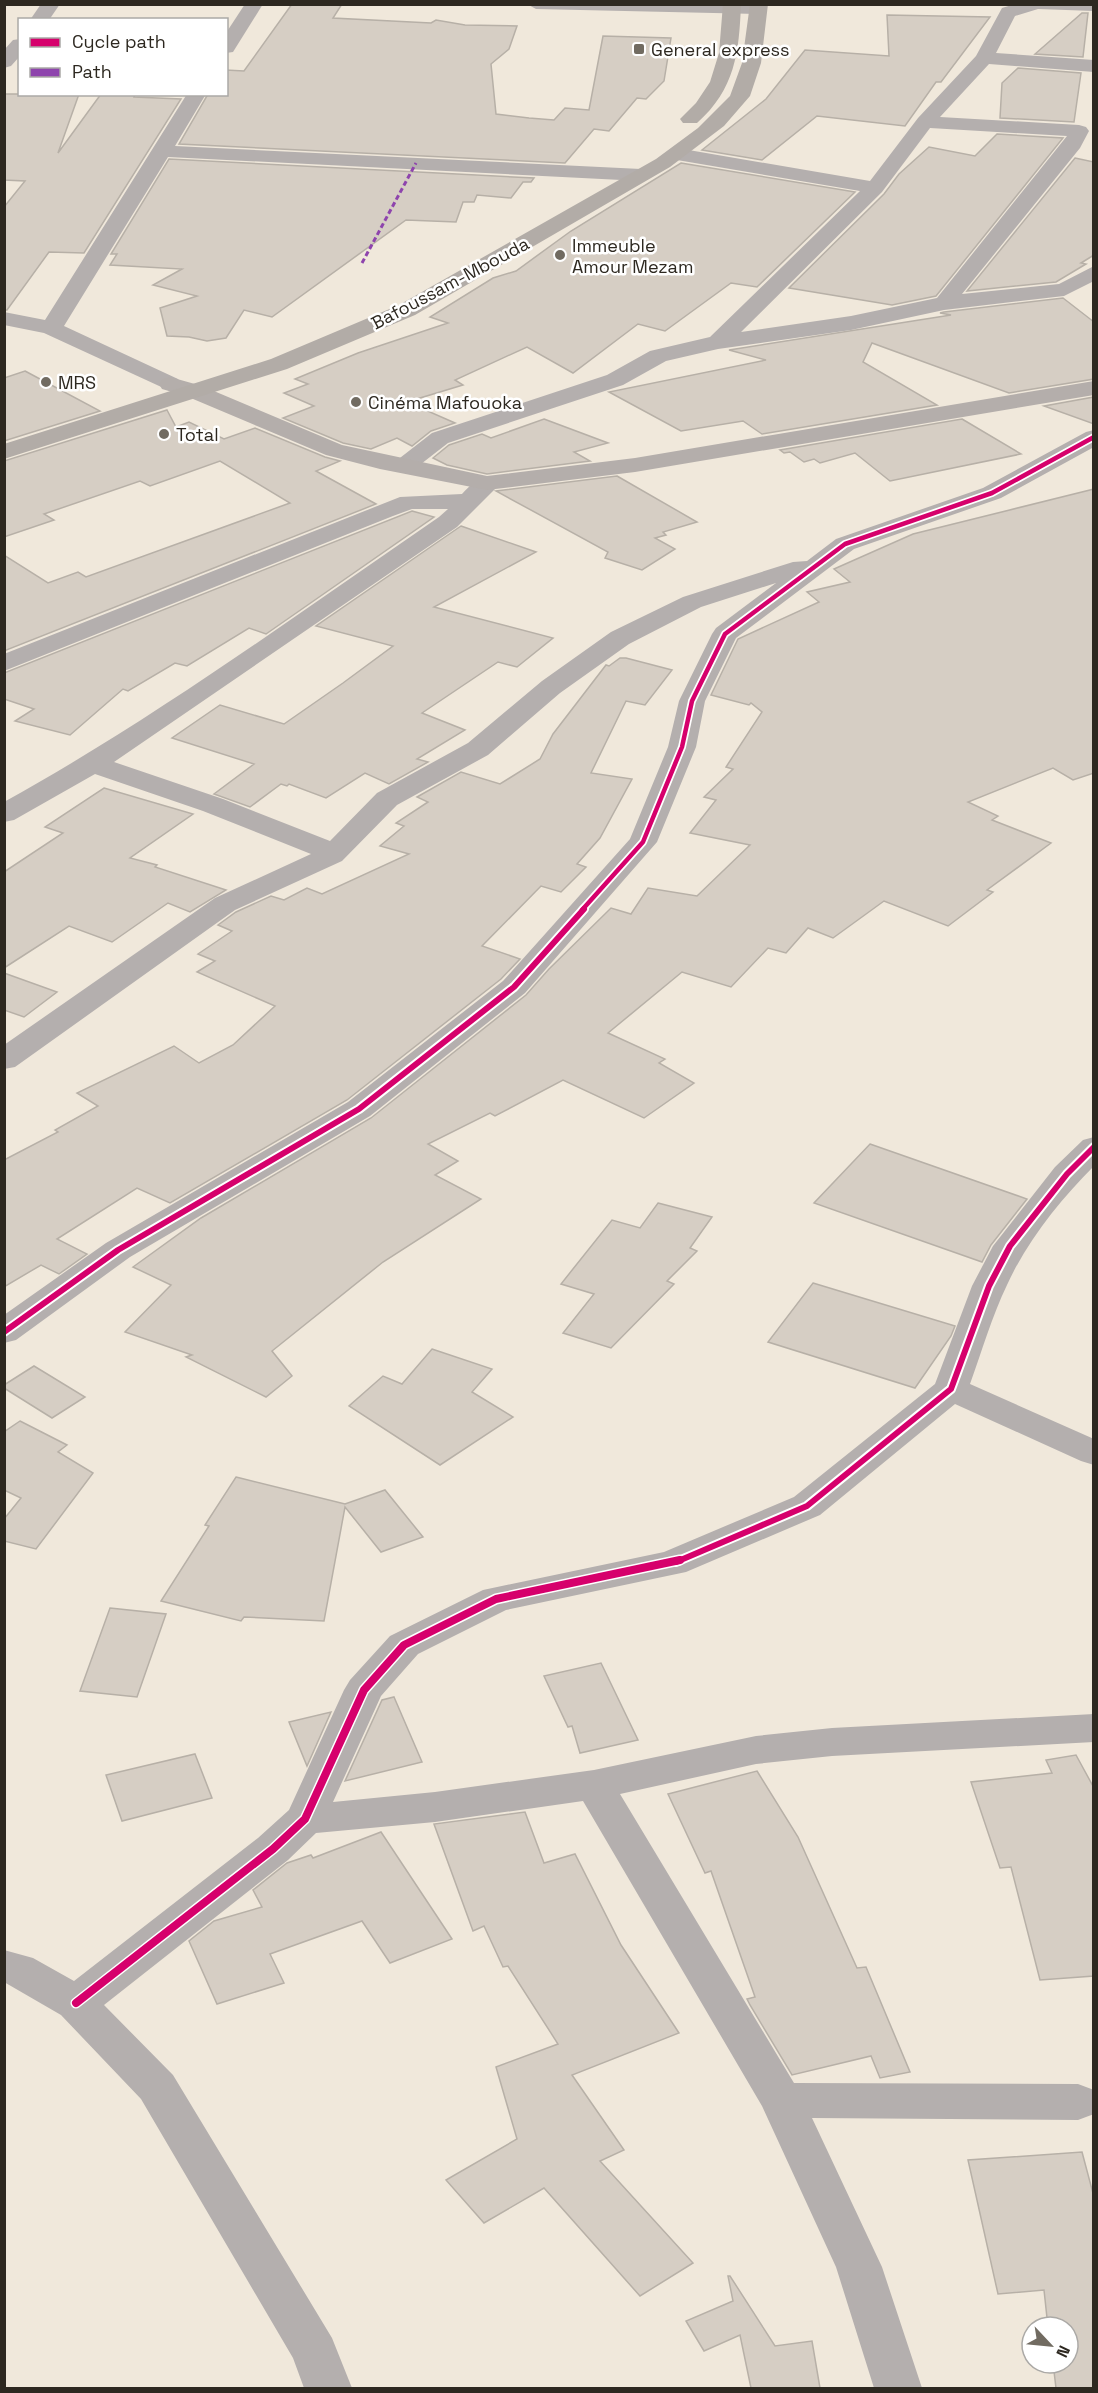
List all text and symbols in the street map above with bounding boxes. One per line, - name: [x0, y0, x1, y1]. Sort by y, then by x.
- legend: [18, 18, 228, 96]
- text: Cycle path: [72, 30, 166, 53]
- place label: General express: [651, 38, 790, 61]
- marker: General express: [632, 42, 646, 56]
- text: Path: [72, 60, 112, 83]
- street label: Bafoussam-Mbouda: [367, 232, 533, 334]
- place label: Immeuble Amour Mezam: [572, 234, 693, 278]
- marker: Immeuble Amour Mezam: [553, 248, 567, 262]
- place label: MRS: [58, 371, 96, 394]
- marker: MRS: [39, 375, 53, 389]
- place label: Cinéma Mafouoka: [368, 391, 522, 414]
- marker: Cinéma Mafouoka: [349, 395, 363, 409]
- place label: Total: [176, 423, 219, 446]
- marker: Total: [157, 427, 171, 441]
- north arrow: [1020, 2315, 1080, 2375]
- text: N: [1051, 2342, 1075, 2361]

